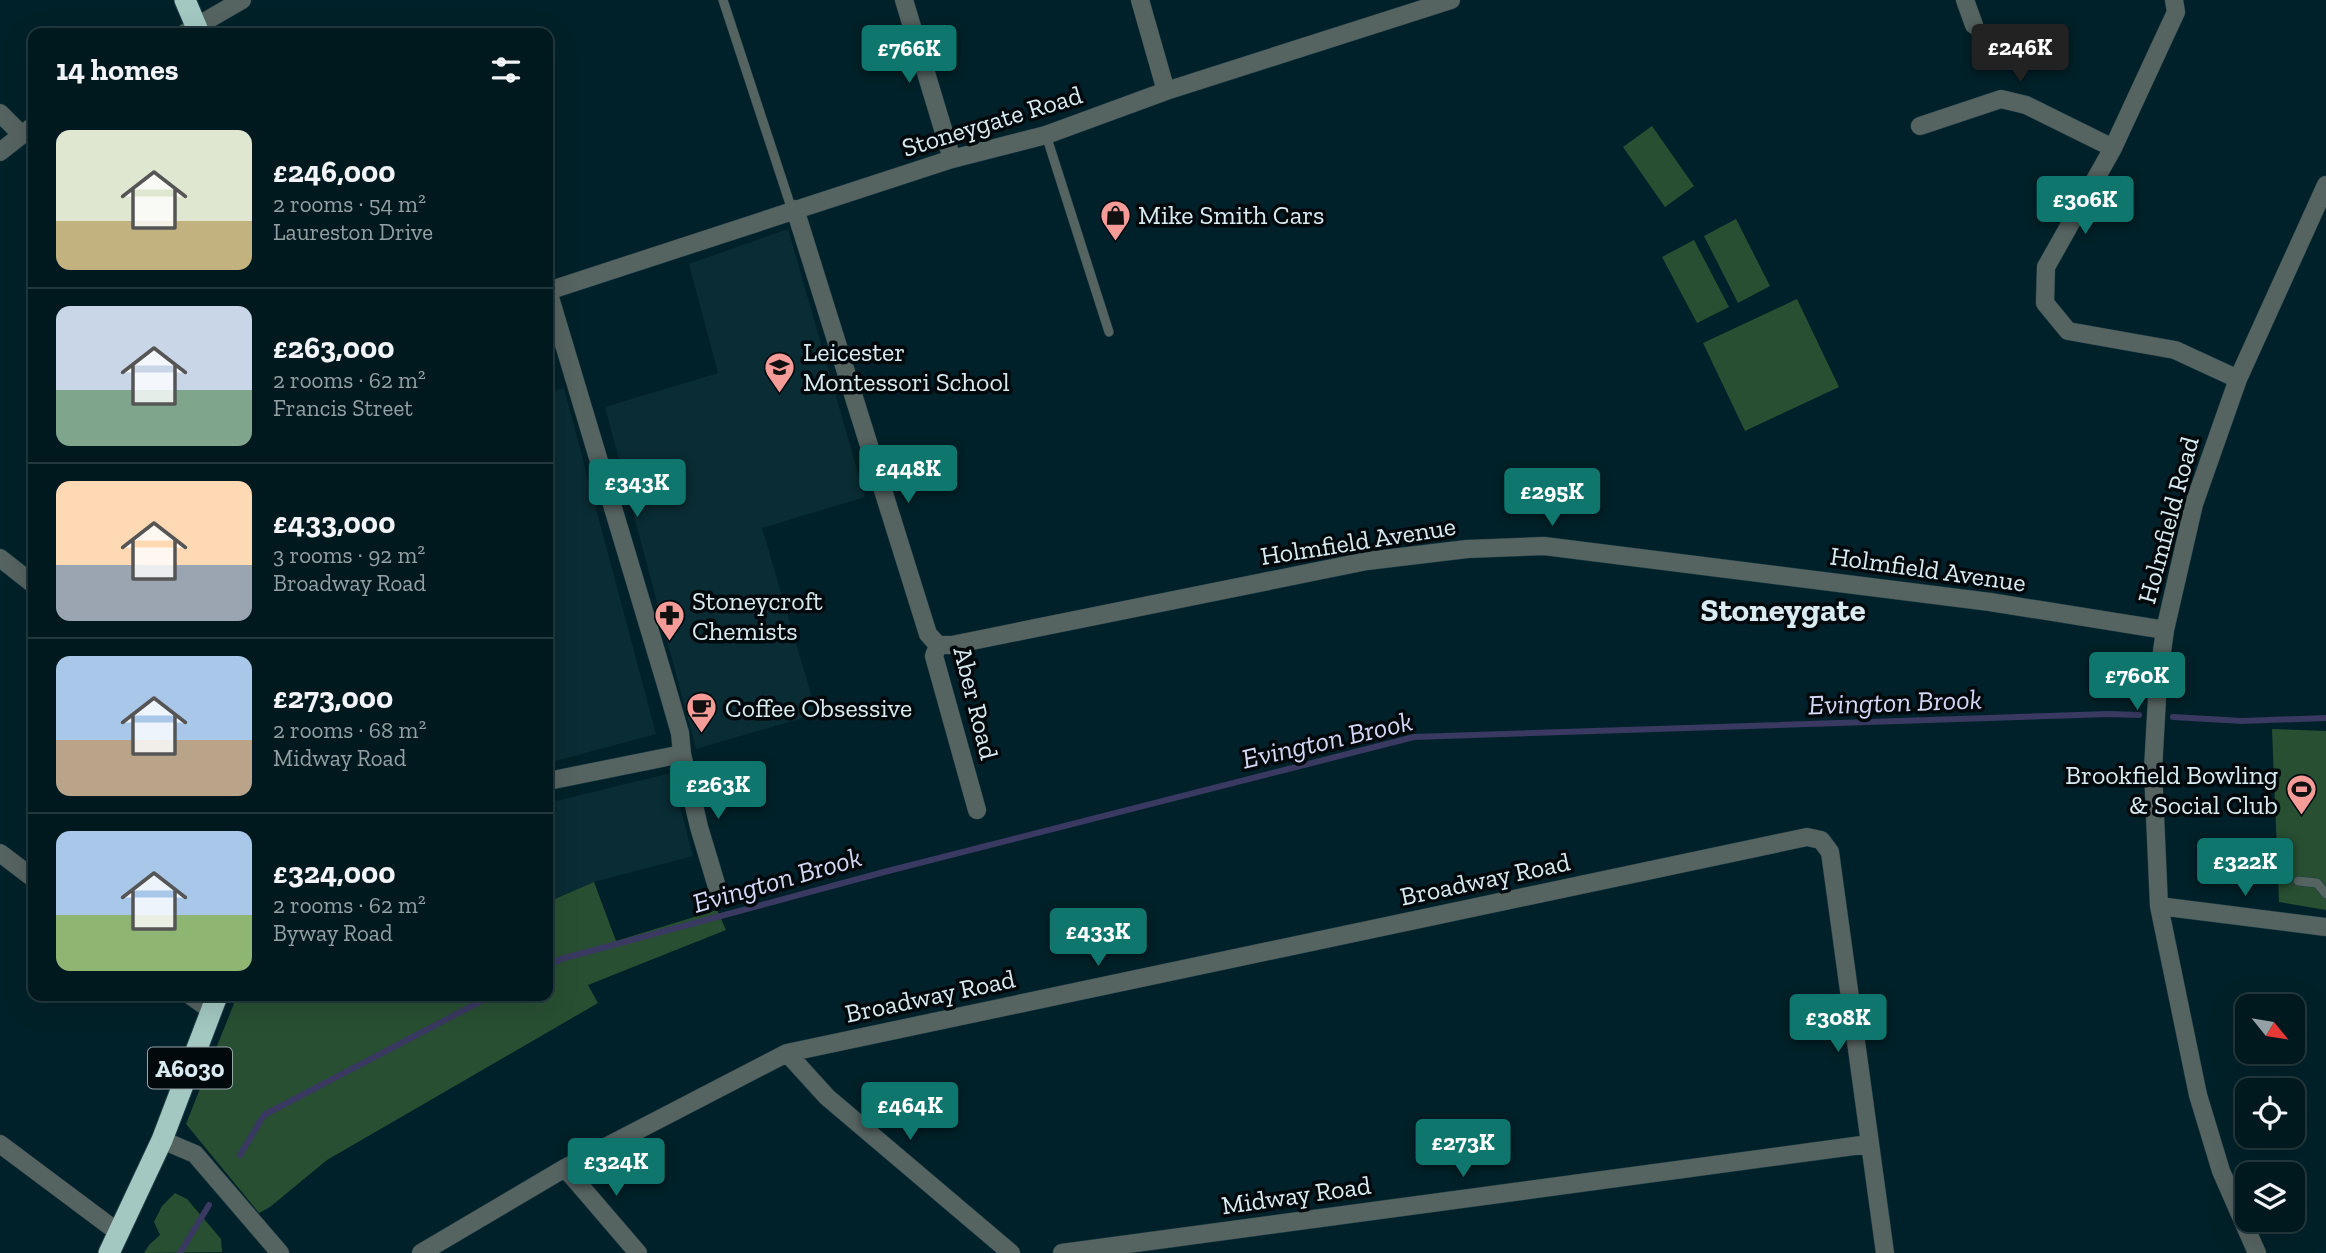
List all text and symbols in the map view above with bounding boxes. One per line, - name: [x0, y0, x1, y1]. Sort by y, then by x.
- pin: £246K: [1971, 24, 2069, 84]
- pin: £766K: [860, 25, 958, 85]
- text: £246K: [1988, 33, 2052, 61]
- text: £766K: [878, 34, 940, 62]
- icon: filters: [487, 51, 525, 89]
- text: 14 homes: [56, 52, 179, 88]
- street label: Stoneygate Road: [898, 78, 1086, 164]
- text: £246,000: [273, 154, 396, 190]
- icon: home: [112, 158, 196, 242]
- pin: £306K: [2036, 176, 2134, 236]
- text: £306K: [2053, 185, 2117, 213]
- text: 2 rooms · 54 m²: [273, 190, 426, 218]
- shop icon: Mike Smith Cars: [1098, 198, 1132, 242]
- place label: Mike Smith Cars: [1138, 199, 1325, 231]
- text: Laureston Drive: [273, 218, 433, 246]
- text: £263,000: [273, 330, 395, 366]
- icon: home: [112, 334, 196, 418]
- place label: Leicester Montessori School: [803, 336, 1010, 398]
- school or university icon: Leicester Montessori School: [763, 350, 797, 394]
- text: 2 rooms · 62 m²: [273, 366, 426, 394]
- text: Francis Street: [273, 394, 413, 422]
- street label: Holmfield Road: [2130, 433, 2206, 607]
- pin: £448K: [859, 446, 957, 505]
- text: £448K: [875, 454, 941, 482]
- pin: £343K: [588, 460, 686, 519]
- text: £343K: [605, 468, 669, 496]
- pin: £295K: [1503, 468, 1601, 528]
- text: £295K: [1520, 477, 1584, 505]
- text: £433,000: [273, 505, 395, 541]
- icon: home: [112, 509, 196, 593]
- street label: Holmfield Avenue: [1258, 510, 1458, 572]
- street label: Holmfield Avenue: [1828, 539, 2028, 599]
- text: 3 rooms · 92 m²: [273, 541, 425, 569]
- text: Broadway Road: [273, 569, 426, 597]
- place label: Stoneycroft Chemists: [692, 585, 823, 647]
- district label: Stoneygate: [1700, 590, 1866, 629]
- pharmacy icon: Stoneycroft Chemists: [652, 599, 686, 643]
- street label: Aber Road: [947, 643, 1005, 763]
- pin: £760K: [2088, 652, 2186, 712]
- text: £760K: [2105, 661, 2169, 689]
- text: £273,000: [273, 680, 393, 716]
- water label: Evington Brook: [1807, 682, 1983, 722]
- icon: home: [112, 684, 196, 768]
- cafe icon: Coffee Obsessive: [685, 691, 719, 735]
- place label: Coffee Obsessive: [725, 692, 912, 724]
- water label: Evington Brook: [1238, 704, 1416, 776]
- text: 2 rooms · 68 m²: [273, 716, 426, 744]
- text: Midway Road: [273, 744, 406, 772]
- place label: Brookfield Bowling & Social Club: [2065, 759, 2278, 821]
- pin: £263K: [669, 762, 767, 821]
- text: £263K: [686, 770, 750, 798]
- sports icon: Brookfield Bowling & Social Club: [2284, 773, 2318, 817]
- pin: £322K: [2196, 838, 2294, 898]
- water label: Evington Brook: [689, 840, 865, 920]
- street label: Broadway Road: [1397, 845, 1573, 913]
- text: £322K: [2213, 847, 2277, 875]
- text: £324,000: [273, 855, 396, 891]
- icon: home: [112, 859, 196, 943]
- text: 2 rooms · 62 m²: [273, 891, 426, 919]
- pin: £433K: [1049, 908, 1147, 968]
- text: £433K: [1066, 917, 1130, 945]
- text: Byway Road: [273, 919, 393, 947]
- street label: Broadway Road: [842, 962, 1018, 1030]
- north arrow: [2235, 994, 2305, 1064]
- map controls: [2235, 994, 2305, 1232]
- pin: £308K: [1789, 995, 1887, 1054]
- text: £308K: [1806, 1003, 1870, 1031]
- road number: A6030: [148, 1048, 232, 1088]
- button: locate: [2235, 1078, 2305, 1148]
- pin: £464K: [861, 1082, 959, 1142]
- text: £464K: [877, 1091, 943, 1119]
- pin: £273K: [1414, 1120, 1512, 1179]
- text: £273K: [1432, 1128, 1494, 1156]
- pin: £324K: [567, 1138, 665, 1198]
- text: £324K: [584, 1147, 648, 1175]
- button: layers: [2235, 1162, 2305, 1232]
- street label: Midway Road: [1219, 1169, 1373, 1221]

